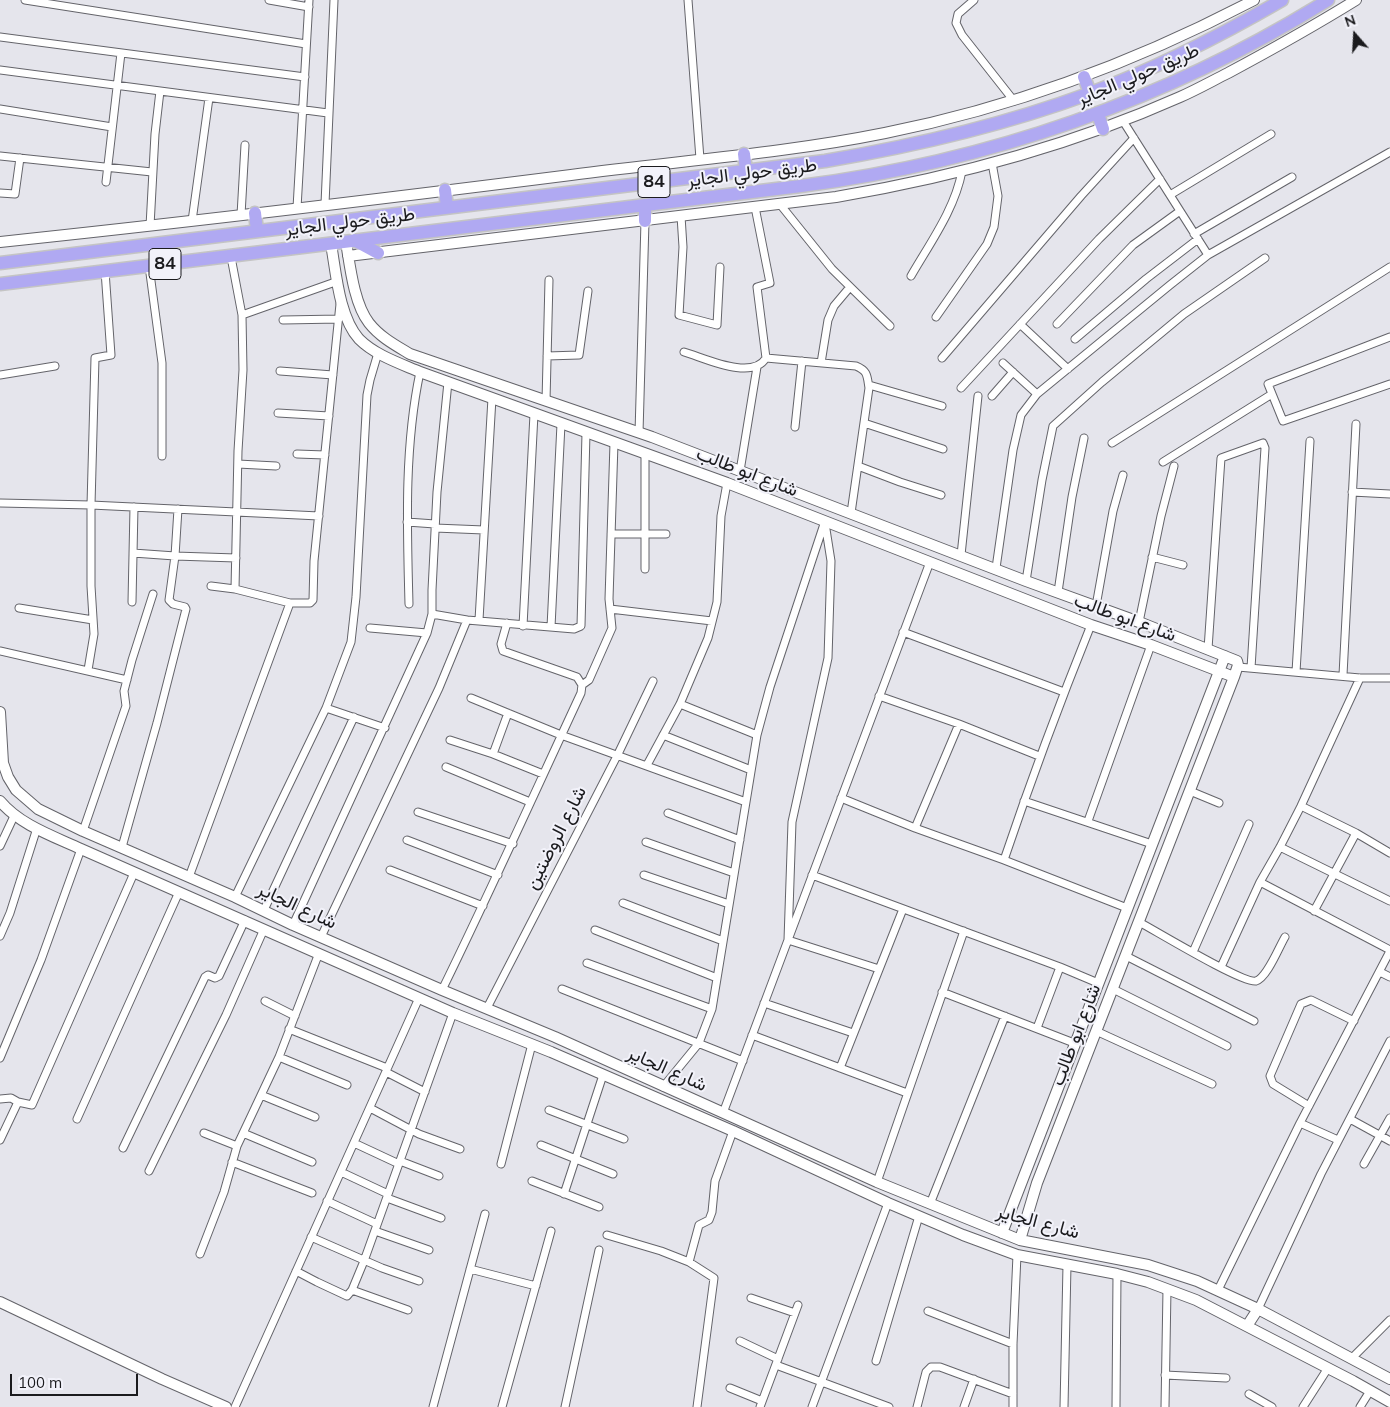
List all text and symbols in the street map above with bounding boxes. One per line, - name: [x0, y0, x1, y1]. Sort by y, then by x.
- north arrow: [1330, 10, 1380, 60]
- text: N: [1342, 11, 1358, 31]
- street label: طريق حولي الجاير: [1073, 39, 1203, 111]
- street label: طريق حولي الجاير: [686, 154, 818, 192]
- road number: 84: [638, 166, 670, 198]
- street label: طريق حولي الجاير: [284, 203, 416, 241]
- road number: 84: [149, 248, 181, 280]
- street label: شارع ابو طالب: [693, 442, 801, 502]
- street label: شارع ابو طالب: [1071, 589, 1179, 647]
- street label: شارع الروضتين: [520, 783, 592, 893]
- street label: شارع الجاير: [254, 878, 340, 934]
- street label: شارع ابو طالب: [1046, 981, 1106, 1089]
- street label: شارع الجاير: [624, 1041, 710, 1097]
- street label: شارع الجاير: [994, 1200, 1082, 1244]
- scale bar: [12, 1364, 140, 1396]
- text: 100 m: [18, 1373, 62, 1392]

